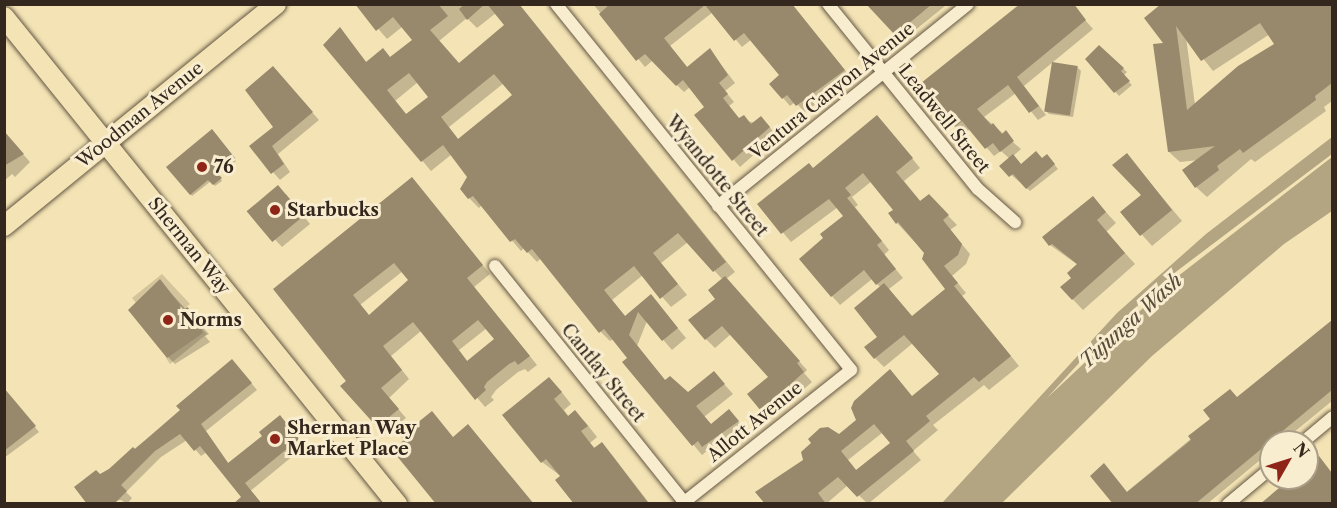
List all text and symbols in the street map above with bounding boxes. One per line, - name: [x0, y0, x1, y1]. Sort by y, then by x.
- street label: Ventura Canyon Avenue: [745, 18, 919, 164]
- street label: Woodman Avenue: [72, 57, 208, 173]
- street label: Leadwell Street: [894, 60, 994, 178]
- street label: Wyandotte Street: [662, 111, 772, 241]
- place label: 76: [214, 156, 234, 178]
- marker: 76: [195, 160, 209, 174]
- street label: Sherman Way: [143, 193, 235, 299]
- place label: Starbucks: [287, 199, 379, 221]
- marker: Starbucks: [268, 203, 282, 217]
- water label: Tujunga Wash: [1075, 269, 1187, 373]
- place label: Norms: [180, 309, 242, 331]
- marker: Norms: [161, 313, 175, 327]
- street label: Cantlay Street: [556, 319, 650, 427]
- street label: Allott Avenue: [703, 377, 807, 467]
- place label: Sherman Way Market Place: [287, 418, 417, 460]
- north arrow: [1259, 430, 1319, 490]
- marker: Sherman Way Market Place: [268, 432, 282, 446]
- text: N: [1289, 438, 1314, 462]

